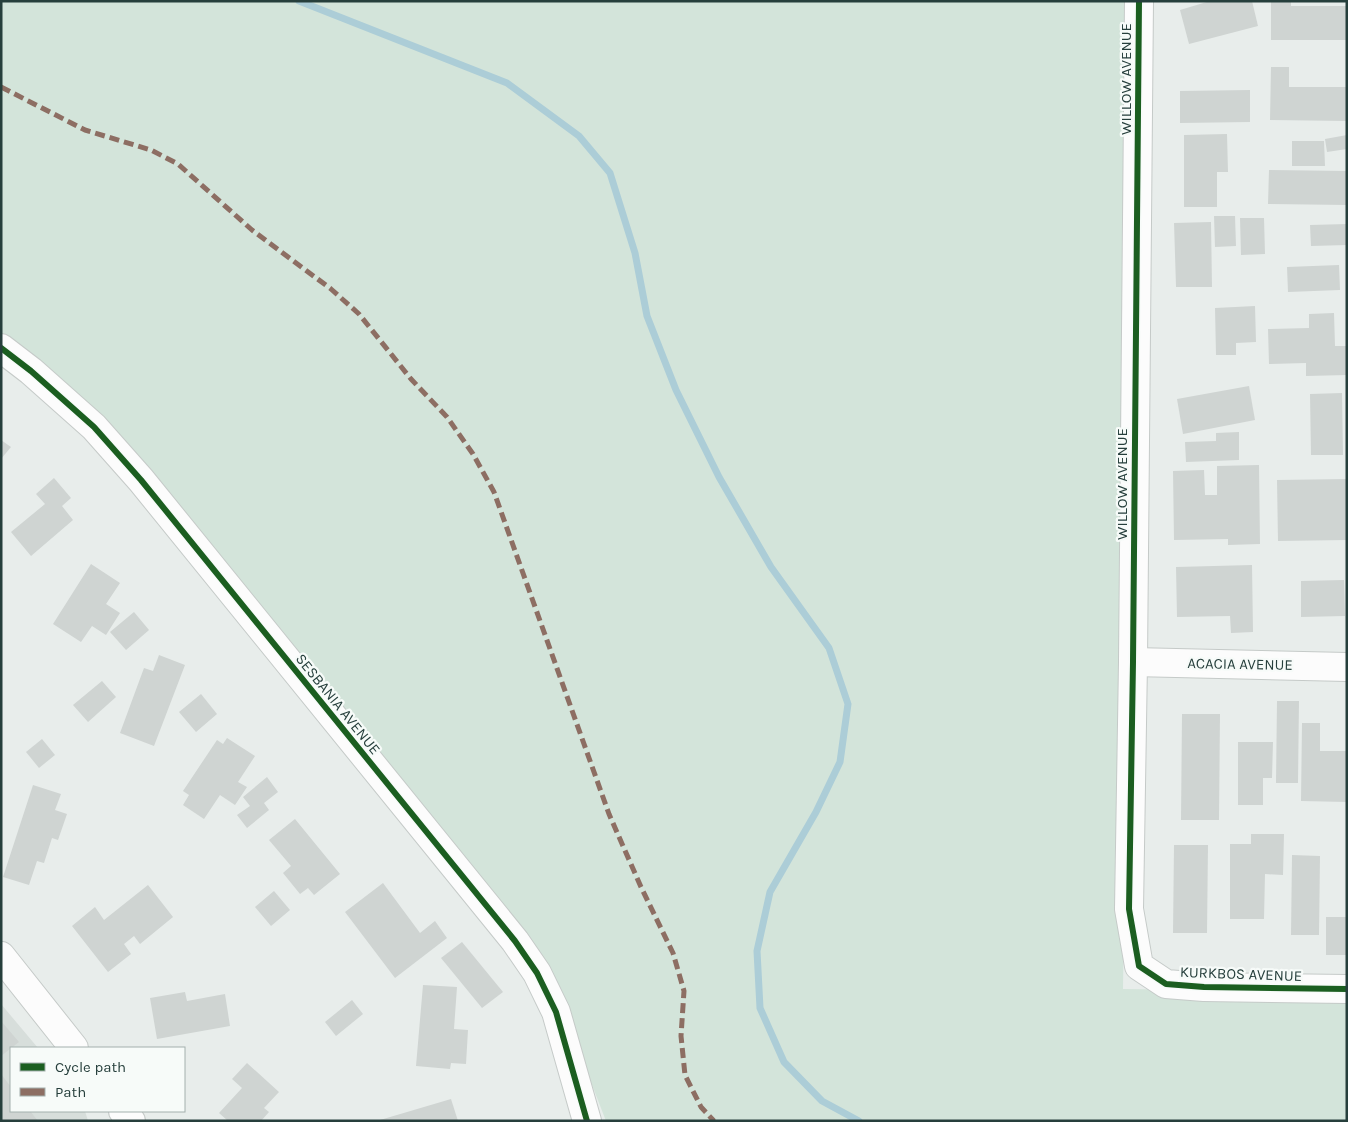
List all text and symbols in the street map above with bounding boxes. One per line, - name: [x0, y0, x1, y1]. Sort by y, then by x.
- street label: WILLOW AVENUE: [1117, 23, 1135, 135]
- street label: WILLOW AVENUE: [1113, 428, 1131, 540]
- street label: SESBANIA AVENUE: [292, 650, 384, 758]
- street label: ACACIA AVENUE: [1187, 654, 1293, 674]
- street label: KURKBOS AVENUE: [1180, 963, 1302, 985]
- legend: [10, 1047, 185, 1112]
- text: Cycle path: [55, 1058, 126, 1076]
- text: Path: [55, 1083, 86, 1101]

